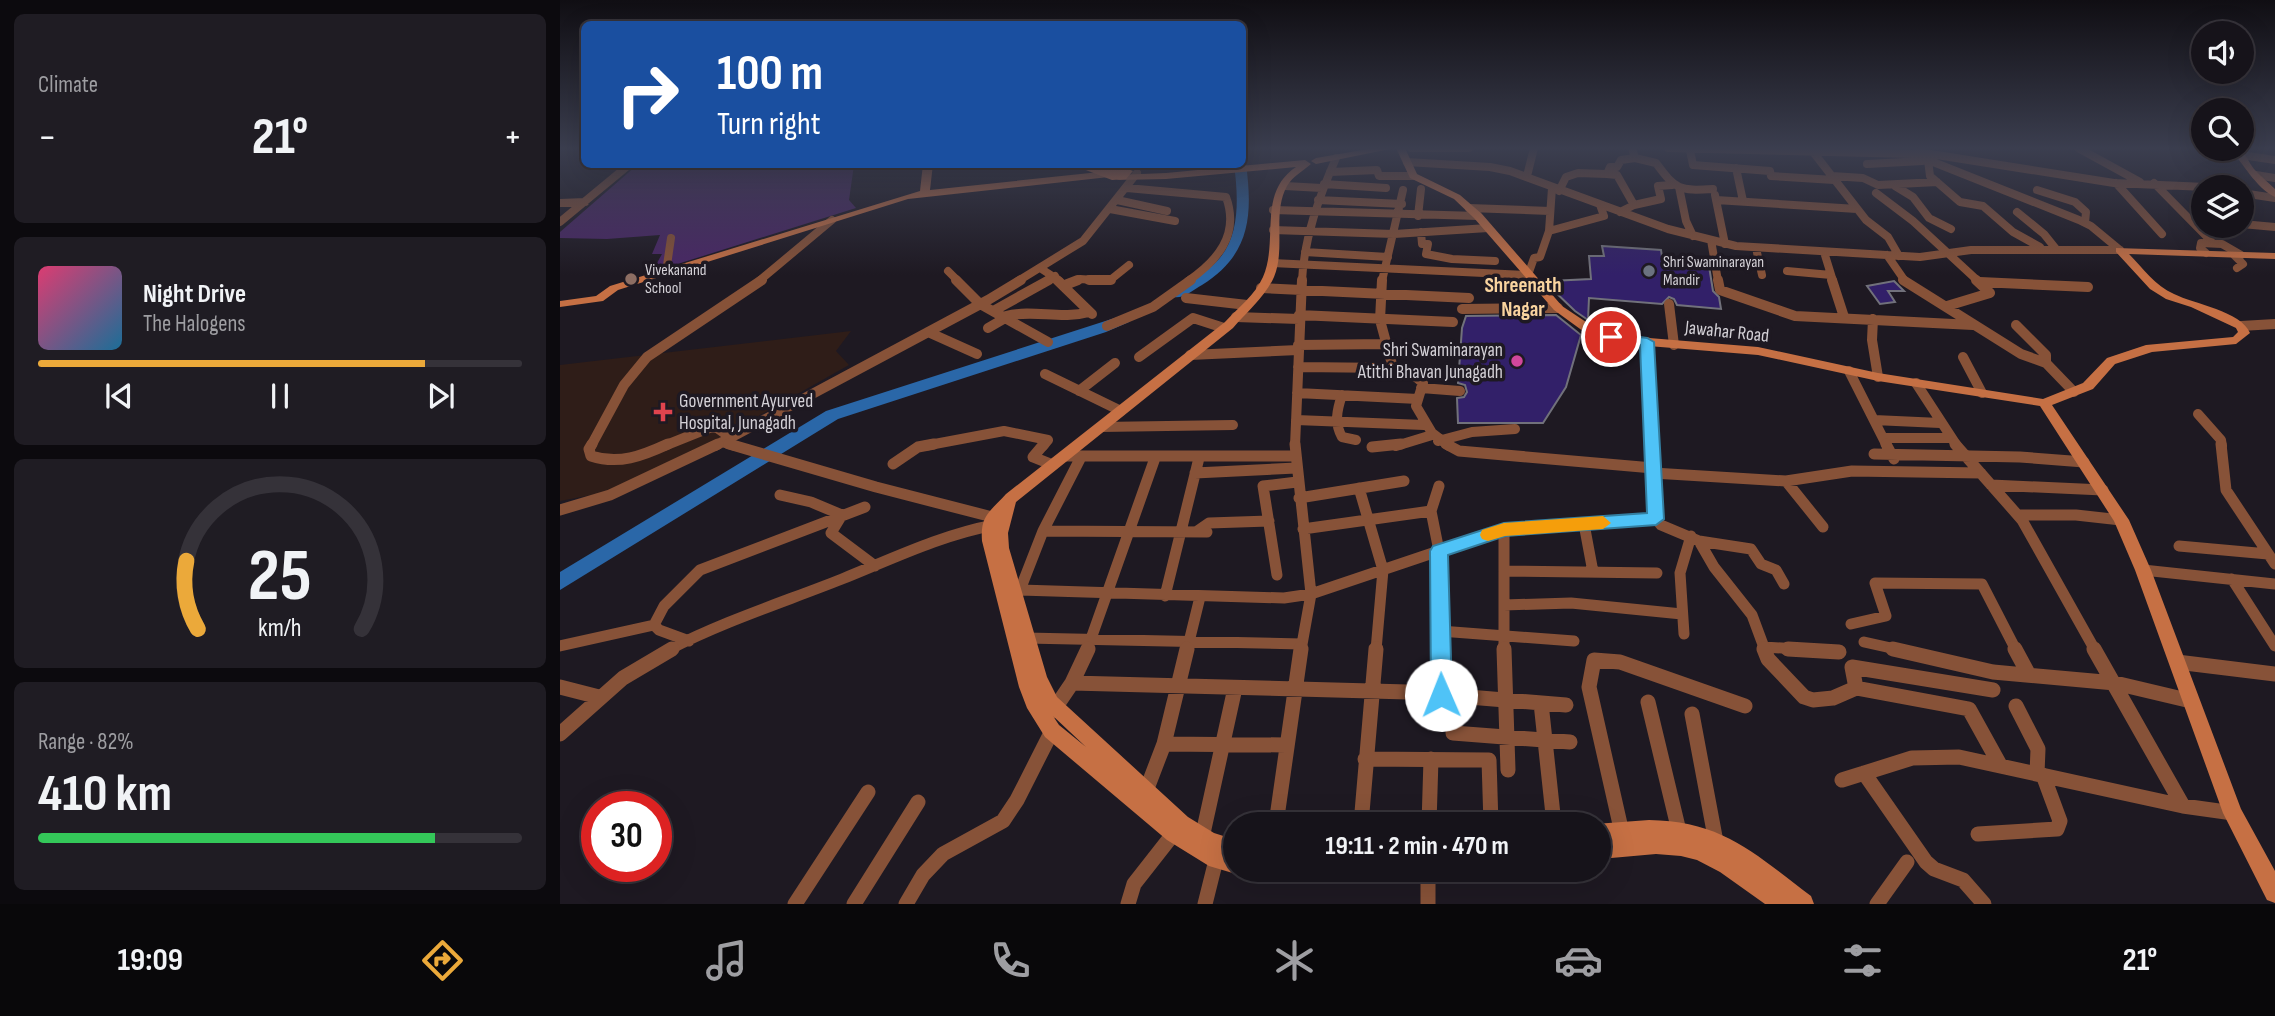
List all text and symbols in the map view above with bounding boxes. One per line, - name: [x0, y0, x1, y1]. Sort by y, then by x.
- map controls: [2191, 21, 2254, 238]
- button: sound: [2191, 21, 2254, 84]
- text: 100 m: [717, 45, 823, 104]
- icon: right: [602, 49, 693, 140]
- text: Climate: [38, 71, 98, 99]
- button: search: [2191, 98, 2254, 161]
- text: Turn right: [717, 105, 821, 144]
- text: 21°: [252, 106, 308, 169]
- text: −: [38, 115, 57, 160]
- text: +: [503, 115, 522, 160]
- button: layers: [2191, 175, 2254, 238]
- place label: Shri Swaminarayan Mandir: [1663, 253, 1764, 290]
- place label: Vivekanand School: [645, 261, 706, 298]
- marker: Shri Swaminarayan Mandir: [1641, 263, 1657, 279]
- marker: Vivekanand School: [623, 271, 639, 287]
- district label: Shreenath Nagar: [1484, 273, 1562, 322]
- text: Night Drive: [143, 279, 246, 310]
- pin: [1581, 307, 1641, 367]
- text: The Halogens: [143, 310, 246, 338]
- street label: Jawahar Road: [1683, 316, 1770, 348]
- icon: arrive: [1592, 318, 1630, 356]
- place label: Shri Swaminarayan Atithi Bhavan Junagadh: [1357, 339, 1503, 384]
- marker: Shri Swaminarayan Atithi Bhavan Junagadh: [1509, 353, 1525, 369]
- icon: previous: [100, 377, 138, 415]
- icon: pause: [261, 377, 299, 415]
- icon: next: [422, 377, 460, 415]
- place label: Government Ayurved Hospital, Junagadh: [679, 390, 813, 435]
- marker: Government Ayurved Hospital, Junagadh: [653, 402, 673, 422]
- text: 25: [248, 534, 312, 622]
- text: km/h: [258, 613, 302, 644]
- position arrow: [1404, 658, 1478, 732]
- text: Range · 82%: [38, 728, 134, 756]
- text: 410 km: [38, 763, 172, 826]
- speed limit sign: 30: [581, 791, 672, 882]
- text: 19:11 · 2 min · 470 m: [1325, 831, 1509, 862]
- icon: directions: [418, 936, 467, 985]
- icon: music: [702, 936, 751, 985]
- icon: phone: [986, 936, 1035, 985]
- icon: climate: [1270, 936, 1319, 985]
- icon: car: [1554, 936, 1603, 985]
- icon: filters: [1838, 936, 1887, 985]
- text: 19:09: [118, 941, 183, 980]
- text: 21°: [2123, 941, 2157, 980]

